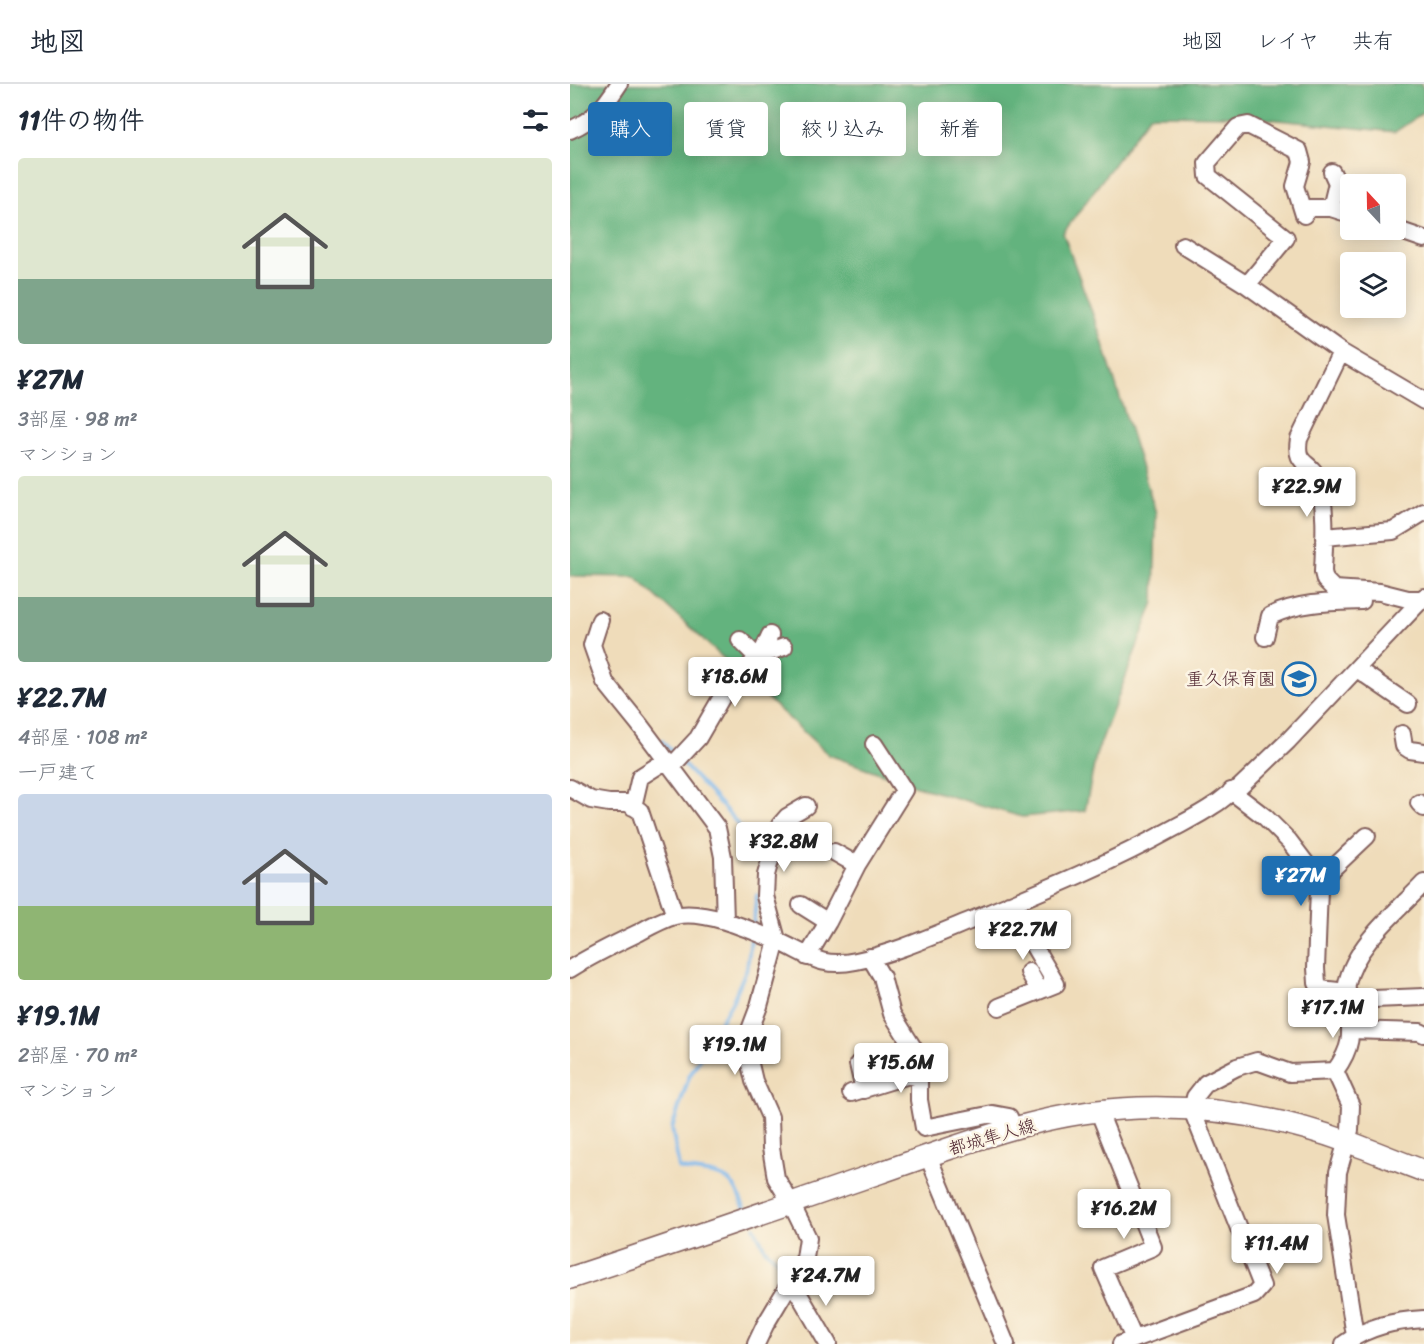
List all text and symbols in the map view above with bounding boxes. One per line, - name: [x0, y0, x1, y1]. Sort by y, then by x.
- text: 地図: [30, 17, 86, 66]
- text: 地図: [1182, 22, 1224, 60]
- text: レイヤ: [1257, 22, 1319, 60]
- text: 共有: [1352, 22, 1394, 60]
- text: 11件の物件: [18, 97, 144, 143]
- chip: 購入: [588, 102, 672, 156]
- chip: 賃貸: [684, 102, 768, 156]
- chip: 絞り込み: [780, 102, 906, 156]
- chip: 新着: [918, 102, 1002, 156]
- icon: filters: [519, 104, 552, 137]
- north arrow: [1340, 174, 1406, 240]
- map controls: [1340, 174, 1406, 318]
- icon: home: [231, 197, 339, 305]
- button: layers: [1340, 252, 1406, 318]
- text: ¥27M: [18, 356, 84, 402]
- text: 3部屋 · 98 m²: [18, 402, 138, 437]
- text: マンション: [18, 437, 117, 472]
- pin: ¥22.9M: [1258, 467, 1356, 518]
- text: ¥22.9M: [1273, 469, 1341, 504]
- icon: home: [231, 515, 339, 623]
- pin: ¥18.6M: [686, 657, 784, 708]
- text: ¥18.6M: [702, 659, 768, 694]
- school or university icon: 重久保育園: [1281, 661, 1317, 697]
- place label: 重久保育園: [1186, 663, 1276, 695]
- text: ¥22.7M: [18, 674, 106, 720]
- text: 4部屋 · 108 m²: [18, 720, 148, 755]
- text: 一戸建て: [18, 755, 98, 790]
- pin: ¥32.8M: [735, 822, 833, 873]
- text: ¥32.8M: [750, 824, 818, 859]
- icon: home: [231, 833, 339, 941]
- pin: ¥27M: [1265, 856, 1337, 907]
- text: ¥27M: [1276, 858, 1326, 893]
- pin: ¥22.7M: [974, 910, 1072, 961]
- text: ¥22.7M: [989, 912, 1057, 947]
- pin: ¥17.1M: [1284, 988, 1382, 1039]
- text: ¥17.1M: [1302, 990, 1364, 1025]
- text: ¥19.1M: [18, 992, 100, 1038]
- pin: ¥19.1M: [686, 1025, 784, 1076]
- text: ¥19.1M: [704, 1027, 766, 1062]
- text: 2部屋 · 70 m²: [18, 1038, 138, 1073]
- pin: ¥15.6M: [852, 1043, 950, 1094]
- text: ¥15.6M: [868, 1045, 934, 1080]
- text: マンション: [18, 1073, 117, 1108]
- street label: 都城隼人線: [944, 1109, 1040, 1165]
- pin: ¥16.2M: [1075, 1189, 1173, 1240]
- text: ¥16.2M: [1092, 1191, 1156, 1226]
- pin: ¥11.4M: [1228, 1224, 1326, 1275]
- text: ¥11.4M: [1245, 1226, 1309, 1261]
- pin: ¥24.7M: [777, 1256, 875, 1307]
- text: ¥24.7M: [792, 1258, 860, 1293]

